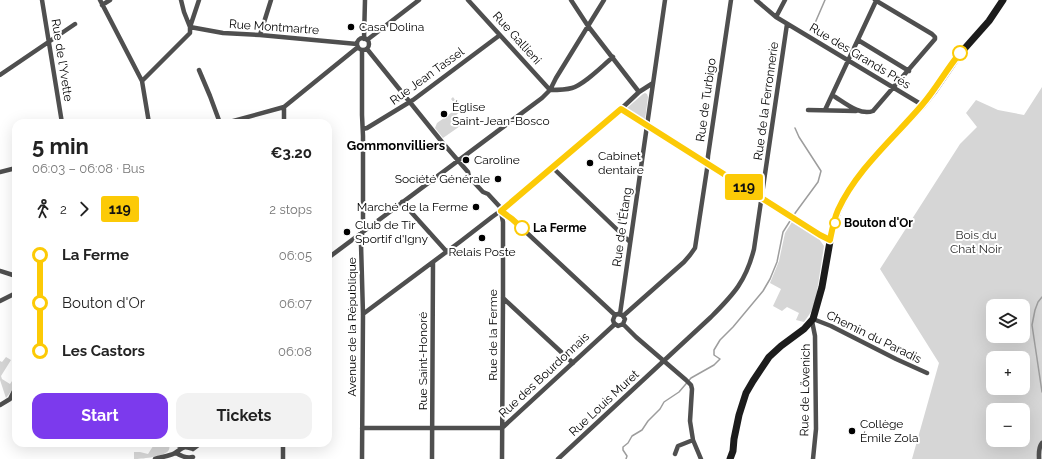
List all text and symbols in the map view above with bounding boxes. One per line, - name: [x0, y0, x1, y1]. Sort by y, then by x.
- street label: Rue Gallieni: [490, 9, 544, 67]
- street label: Rue Montmartre: [228, 17, 320, 37]
- street label: Rue de l'Yvette: [49, 18, 75, 102]
- place label: Casa Dolina: [359, 20, 424, 34]
- street label: Rue des Grands Prés: [807, 20, 913, 92]
- marker: Casa Dolina: [346, 22, 356, 32]
- street label: Rue de la Ferronnerie: [751, 41, 781, 161]
- street label: Rue Jean Tassel: [387, 44, 467, 108]
- unlabelled marker: [952, 45, 968, 61]
- street label: Rue de Turbigo: [693, 57, 719, 143]
- place label: Église Saint-Jean-Bosco: [452, 100, 550, 128]
- marker: Église Saint-Jean-Bosco: [439, 109, 449, 119]
- text: 5 min: [32, 133, 89, 159]
- district label: Gommonvilliers: [347, 138, 446, 153]
- text: €3.20: [271, 144, 312, 162]
- place label: Cabinet dentaire: [598, 149, 644, 177]
- place label: Caroline: [474, 153, 520, 167]
- marker: Caroline: [461, 155, 471, 165]
- marker: Cabinet dentaire: [585, 158, 595, 168]
- text: 06:03 – 06:08 · Bus: [32, 161, 145, 176]
- place label: Société Générale: [395, 172, 490, 186]
- marker: Société Générale: [493, 174, 503, 184]
- line badge: 119: [721, 174, 767, 200]
- text: 119: [733, 179, 755, 195]
- street label: Rue de l'Étang: [609, 186, 635, 268]
- icon: walk: [32, 198, 54, 220]
- icon: forward: [73, 198, 95, 220]
- place label: Marché de la Ferme: [357, 200, 468, 214]
- text: 119: [109, 201, 131, 217]
- text: 2: [60, 202, 67, 217]
- text: 2 stops: [269, 202, 312, 217]
- marker: Marché de la Ferme: [471, 202, 481, 212]
- place label: Bouton d'Or: [844, 216, 913, 230]
- marker: Bouton d'Or: [829, 217, 841, 229]
- place label: Club de Tir Sportif d'Igny: [355, 218, 428, 246]
- marker: La Ferme: [514, 220, 530, 236]
- place label: La Ferme: [533, 221, 587, 235]
- marker: Club de Tir Sportif d'Igny: [342, 227, 352, 237]
- park label: Bois du Chat Noir: [950, 228, 1003, 256]
- marker: Relais Poste: [477, 233, 487, 243]
- place label: Relais Poste: [448, 245, 516, 259]
- text: La Ferme: [62, 246, 129, 264]
- text: 06:05: [279, 248, 312, 263]
- street label: Avenue de la République: [345, 257, 359, 397]
- street label: Rue de la Ferme: [486, 289, 500, 381]
- text: Bouton d'Or: [62, 294, 145, 312]
- text: 06:07: [279, 296, 312, 311]
- map controls: [986, 299, 1030, 447]
- button: layers: [986, 299, 1030, 343]
- street label: Chemin du Paradis: [824, 308, 924, 366]
- street label: Rue Saint-Honoré: [416, 312, 430, 410]
- street label: Rue des Bourdonnais: [496, 329, 592, 420]
- text: Les Castors: [62, 342, 145, 360]
- text: 06:08: [278, 344, 312, 359]
- street label: Rue de Lövenich: [797, 344, 813, 436]
- button: +: [986, 351, 1030, 395]
- street label: Rue Louis Muret: [566, 367, 642, 439]
- button: Start: [32, 393, 168, 439]
- button: Tickets: [176, 393, 312, 439]
- button: −: [986, 403, 1030, 447]
- place label: Collège Émile Zola: [860, 417, 919, 445]
- marker: Collège Émile Zola: [847, 426, 857, 436]

